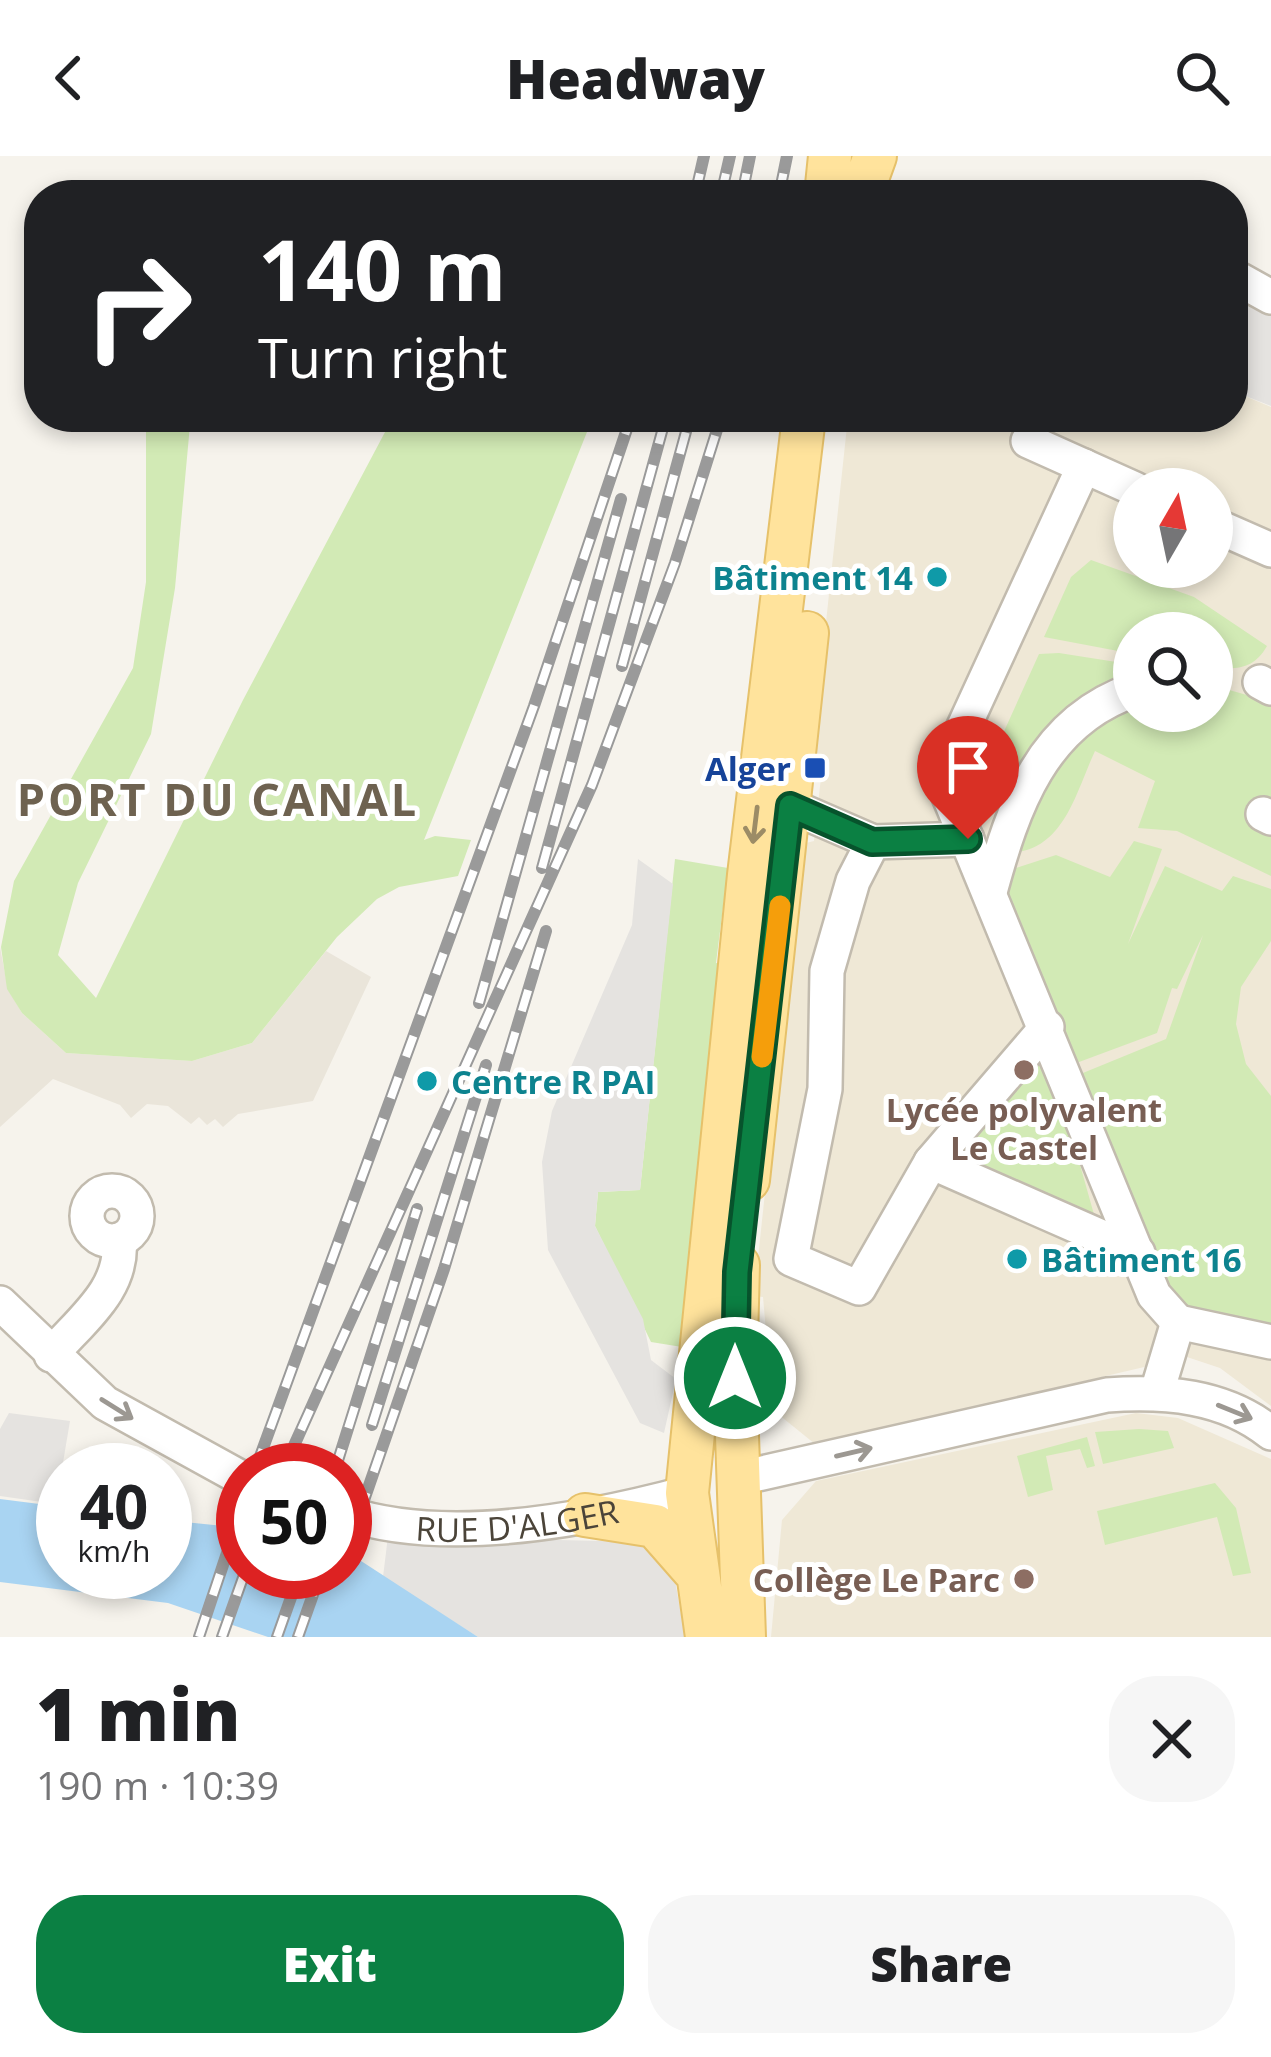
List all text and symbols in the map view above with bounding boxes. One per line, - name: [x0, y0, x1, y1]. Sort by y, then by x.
- text: Headway: [506, 41, 765, 115]
- icon: back: [36, 45, 102, 111]
- icon: search: [1169, 45, 1235, 111]
- text: 140 m: [258, 211, 506, 326]
- icon: right: [60, 228, 216, 384]
- text: Turn right: [258, 320, 507, 394]
- north arrow: [1113, 468, 1233, 588]
- map controls: [1113, 468, 1233, 732]
- place label: Bâtiment 14: [712, 555, 913, 600]
- marker: Bâtiment 14: [924, 564, 950, 590]
- button: search: [1113, 612, 1233, 732]
- pin: [917, 716, 1019, 839]
- icon: arrive: [935, 734, 1001, 800]
- place label: Alger: [705, 746, 791, 791]
- marker: Alger: [802, 755, 828, 781]
- district label: PORT DU CANAL: [17, 768, 419, 829]
- one-way arrow: [744, 805, 766, 844]
- marker: Lycée polyvalent Le Castel: [1011, 1057, 1037, 1083]
- place label: Centre R PAI: [451, 1059, 655, 1104]
- marker: Centre R PAI: [414, 1068, 440, 1094]
- place label: Lycée polyvalent Le Castel: [886, 1087, 1162, 1170]
- place label: Bâtiment 16: [1041, 1237, 1242, 1282]
- marker: Bâtiment 16: [1004, 1246, 1030, 1272]
- position arrow: [672, 1315, 798, 1441]
- one-way arrow: [99, 1397, 133, 1421]
- one-way arrow: [1215, 1403, 1252, 1424]
- one-way arrow: [835, 1440, 873, 1462]
- speed limit sign: 50: [216, 1443, 372, 1599]
- text: 40: [80, 1465, 148, 1547]
- street label: RUE D'ALGER: [414, 1488, 622, 1552]
- text: km/h: [78, 1530, 150, 1571]
- place label: Collège Le Parc: [753, 1557, 1000, 1602]
- marker: Collège Le Parc: [1011, 1566, 1037, 1592]
- text: 1 min: [36, 1664, 241, 1762]
- button: close: [1109, 1676, 1235, 1802]
- text: 190 m · 10:39: [36, 1758, 279, 1811]
- button: Exit: [36, 1895, 624, 2033]
- button: Share: [648, 1895, 1235, 2033]

